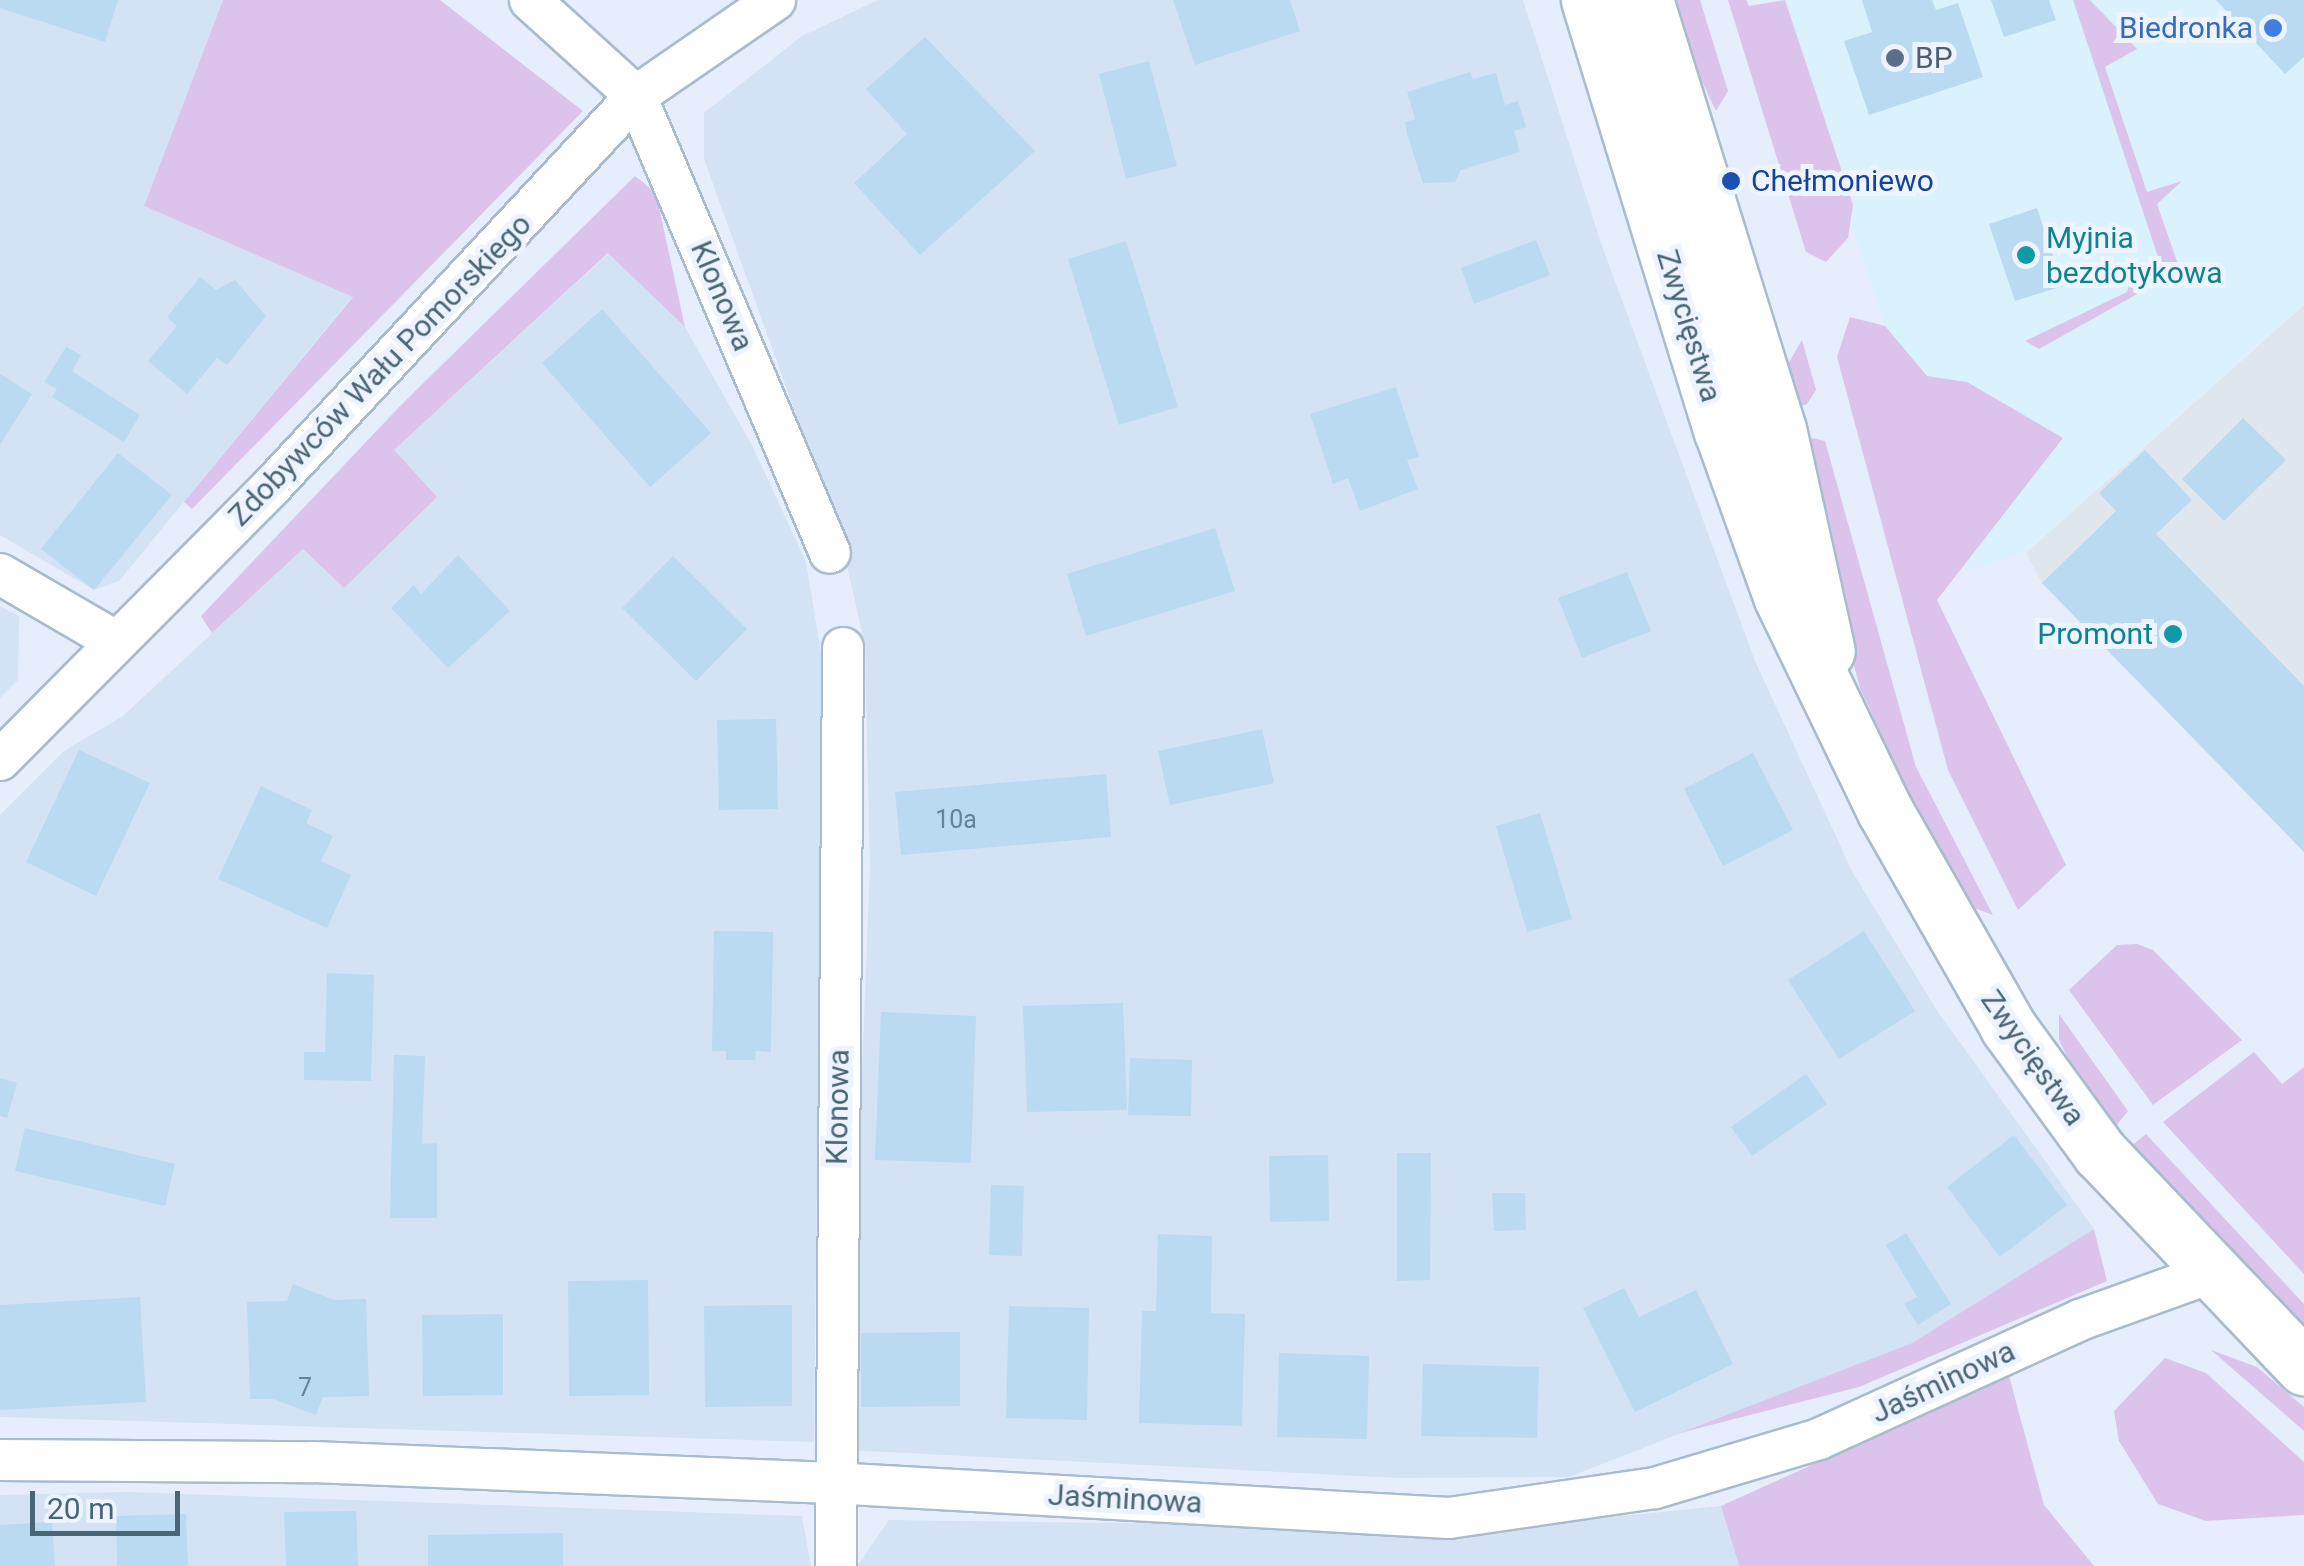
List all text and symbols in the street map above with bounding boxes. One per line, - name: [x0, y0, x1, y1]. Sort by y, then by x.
- place label: Biedronka: [2119, 10, 2253, 46]
- marker: Biedronka: [2262, 17, 2284, 39]
- place label: BP: [1915, 40, 1953, 76]
- marker: BP: [1884, 47, 1906, 69]
- place label: Chełmoniewo: [1751, 163, 1934, 199]
- marker: Chełmoniewo: [1720, 170, 1742, 192]
- street label: Zdobywców Wału Pomorskiego: [221, 207, 539, 533]
- place label: Myjnia bezdotykowa: [2046, 220, 2223, 290]
- street label: Klonowa: [683, 236, 761, 356]
- marker: Myjnia bezdotykowa: [2015, 244, 2037, 266]
- street label: Zwycięstwa: [1649, 246, 1729, 406]
- place label: Promont: [2037, 616, 2153, 652]
- marker: Promont: [2162, 623, 2184, 645]
- house number: 10a: [935, 805, 977, 835]
- street label: Zwycięstwa: [1973, 983, 2093, 1133]
- street label: Klonowa: [819, 1049, 857, 1165]
- street label: Jaśminowa: [1865, 1333, 2021, 1431]
- house number: 7: [298, 1373, 312, 1403]
- scale bar: [35, 1471, 185, 1533]
- street label: Jaśminowa: [1047, 1477, 1203, 1521]
- text: 20 m: [47, 1491, 114, 1526]

